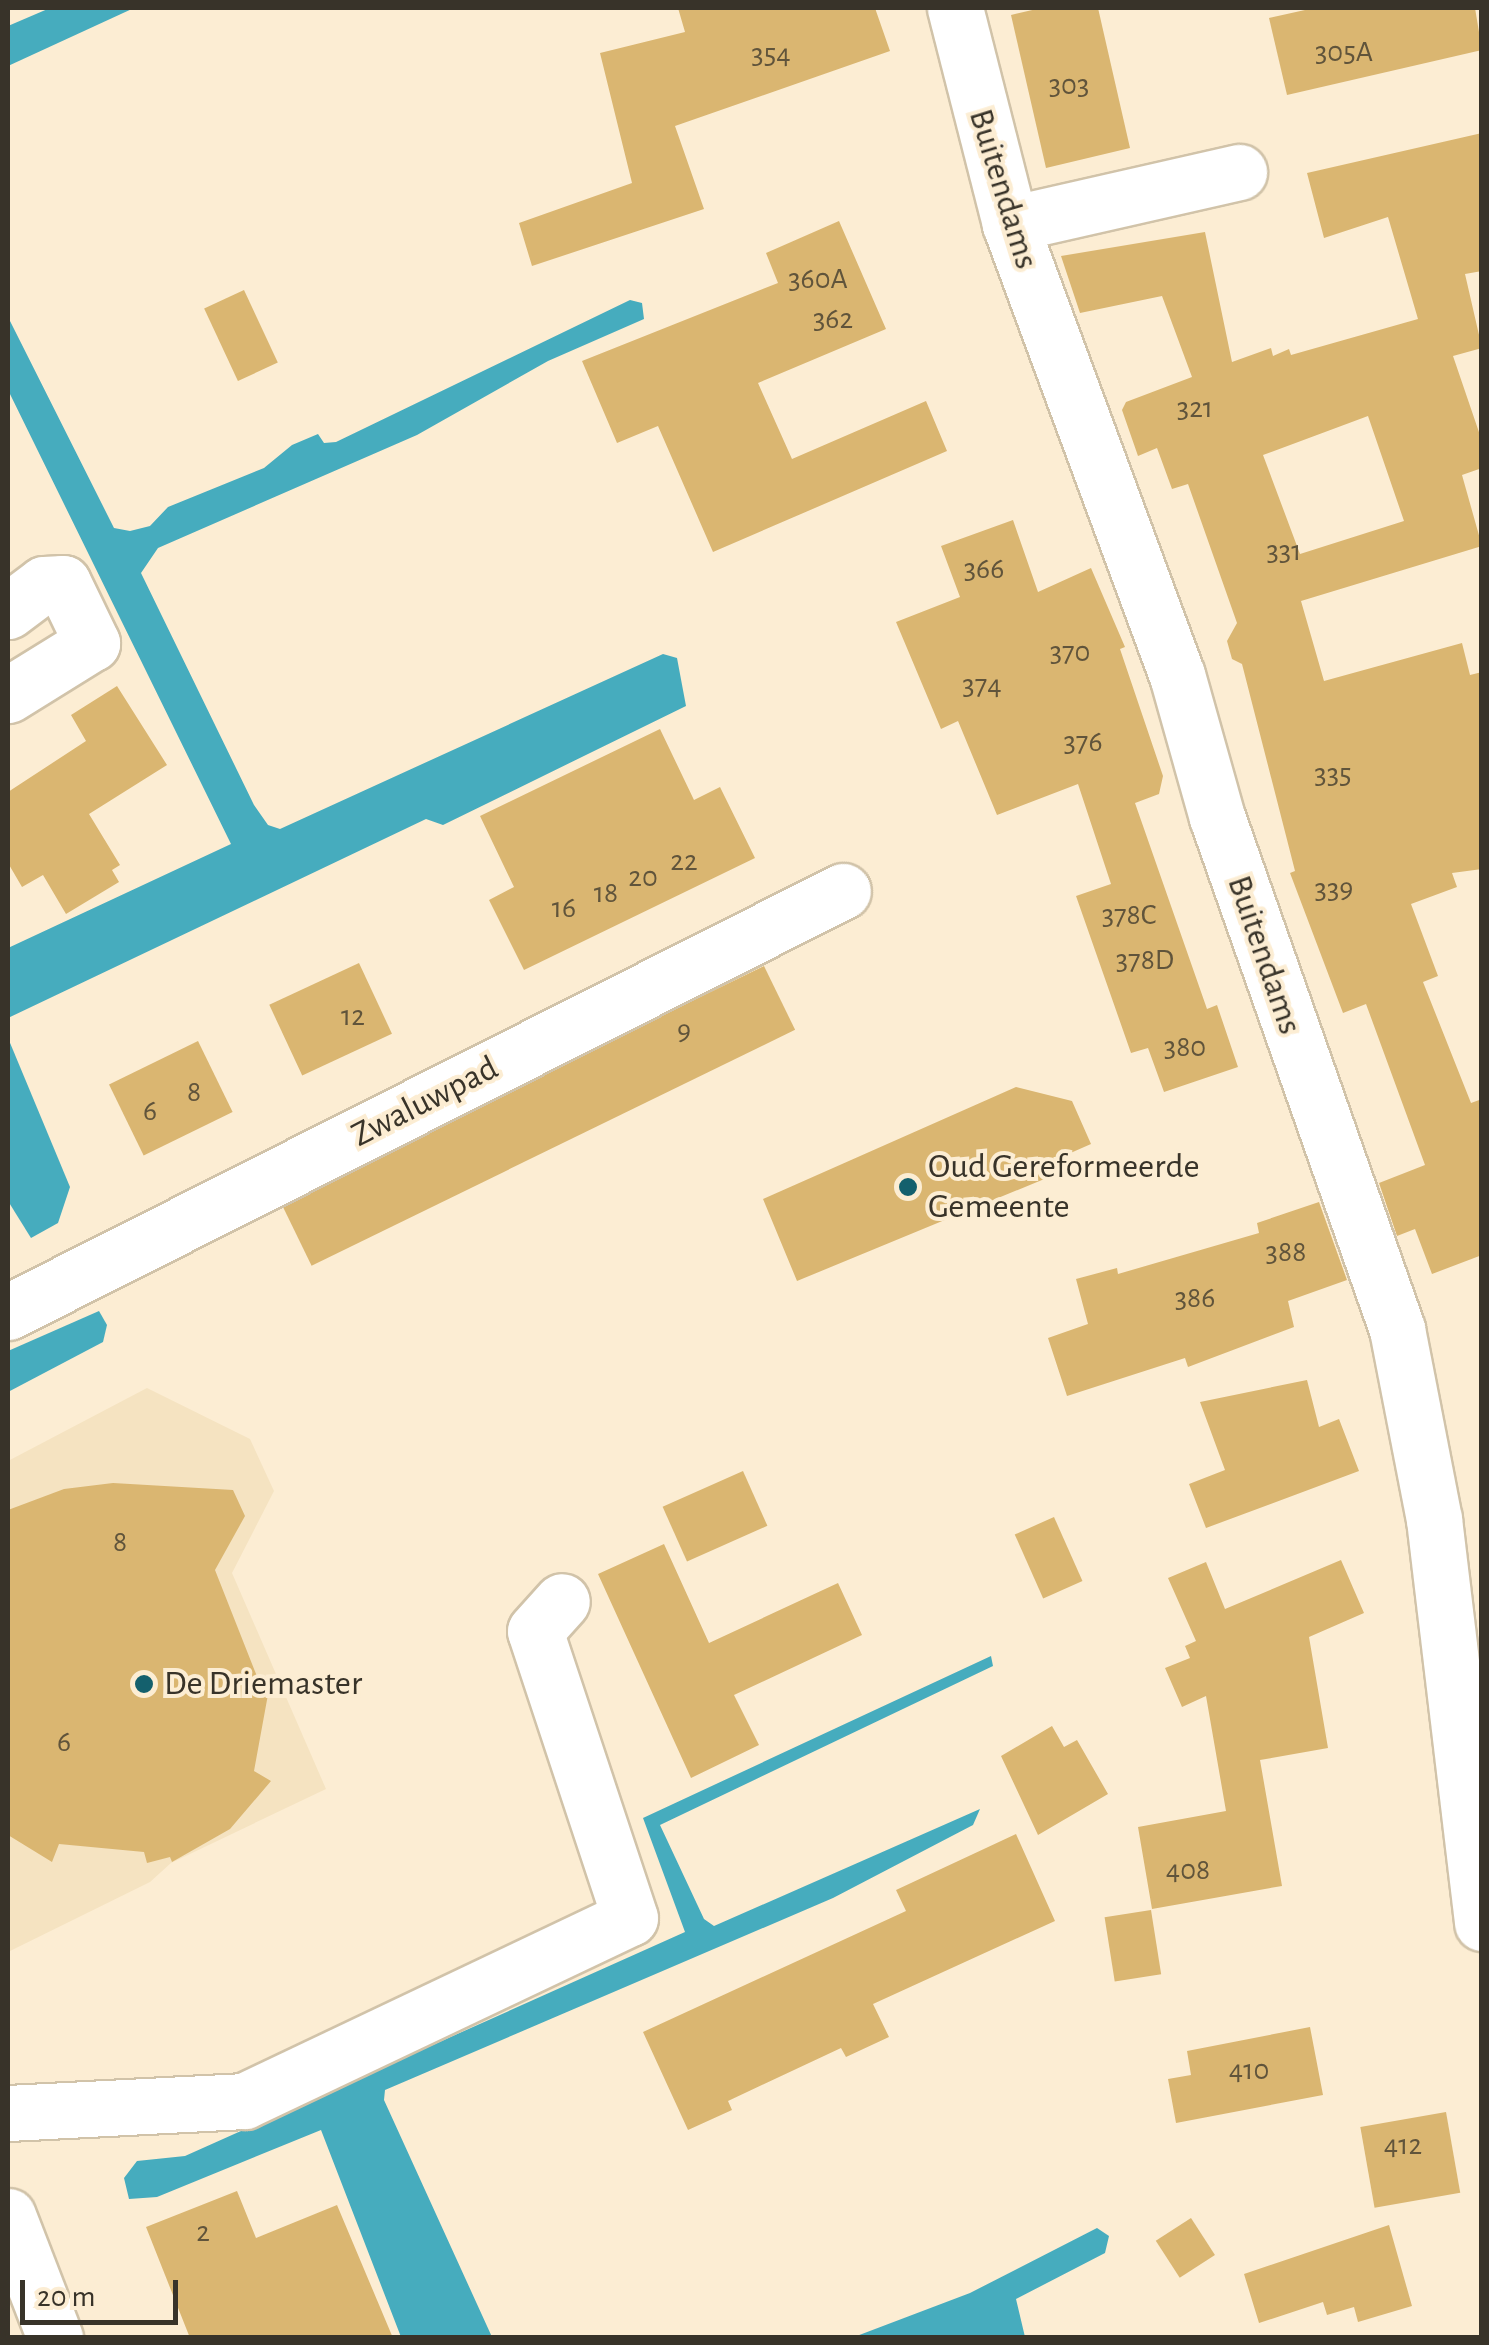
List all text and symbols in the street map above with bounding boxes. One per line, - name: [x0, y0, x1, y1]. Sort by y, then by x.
- house number: 305A: [1315, 34, 1373, 70]
- house number: 354: [751, 36, 791, 72]
- house number: 303: [1049, 67, 1089, 103]
- street label: Buitendams: [959, 104, 1047, 274]
- house number: 360A: [788, 261, 848, 297]
- house number: 362: [813, 301, 853, 337]
- house number: 321: [1177, 390, 1213, 426]
- house number: 331: [1266, 533, 1302, 569]
- house number: 366: [964, 551, 1004, 587]
- house number: 370: [1050, 634, 1090, 670]
- house number: 374: [962, 667, 1002, 703]
- house number: 376: [1064, 724, 1102, 760]
- house number: 335: [1314, 756, 1352, 792]
- house number: 22: [670, 843, 698, 879]
- house number: 20: [628, 859, 658, 895]
- street label: Buitendams: [1217, 870, 1311, 1040]
- house number: 339: [1315, 871, 1353, 907]
- house number: 18: [594, 875, 618, 911]
- house number: 16: [552, 890, 576, 926]
- house number: 378C: [1102, 897, 1156, 933]
- house number: 378D: [1116, 942, 1174, 978]
- house number: 12: [341, 998, 365, 1034]
- house number: 9: [677, 1013, 691, 1049]
- house number: 380: [1164, 1029, 1206, 1065]
- street label: Zwaluwpad: [345, 1047, 505, 1157]
- house number: 8: [187, 1074, 201, 1110]
- house number: 6: [143, 1093, 157, 1129]
- place label: Oud Gereformeerde Gemeente: [928, 1146, 1200, 1228]
- marker: Oud Gereformeerde Gemeente: [897, 1176, 919, 1198]
- house number: 388: [1266, 1234, 1306, 1270]
- house number: 386: [1175, 1280, 1215, 1316]
- house number: 8: [113, 1524, 127, 1560]
- place label: De Driemaster: [164, 1663, 362, 1705]
- marker: De Driemaster: [133, 1673, 155, 1695]
- house number: 6: [57, 1724, 71, 1760]
- house number: 408: [1166, 1852, 1210, 1888]
- house number: 410: [1229, 2052, 1269, 2088]
- house number: 412: [1384, 2127, 1422, 2163]
- house number: 2: [196, 2214, 210, 2250]
- scale bar: [25, 2260, 182, 2322]
- text: 20 m: [37, 2282, 95, 2312]

